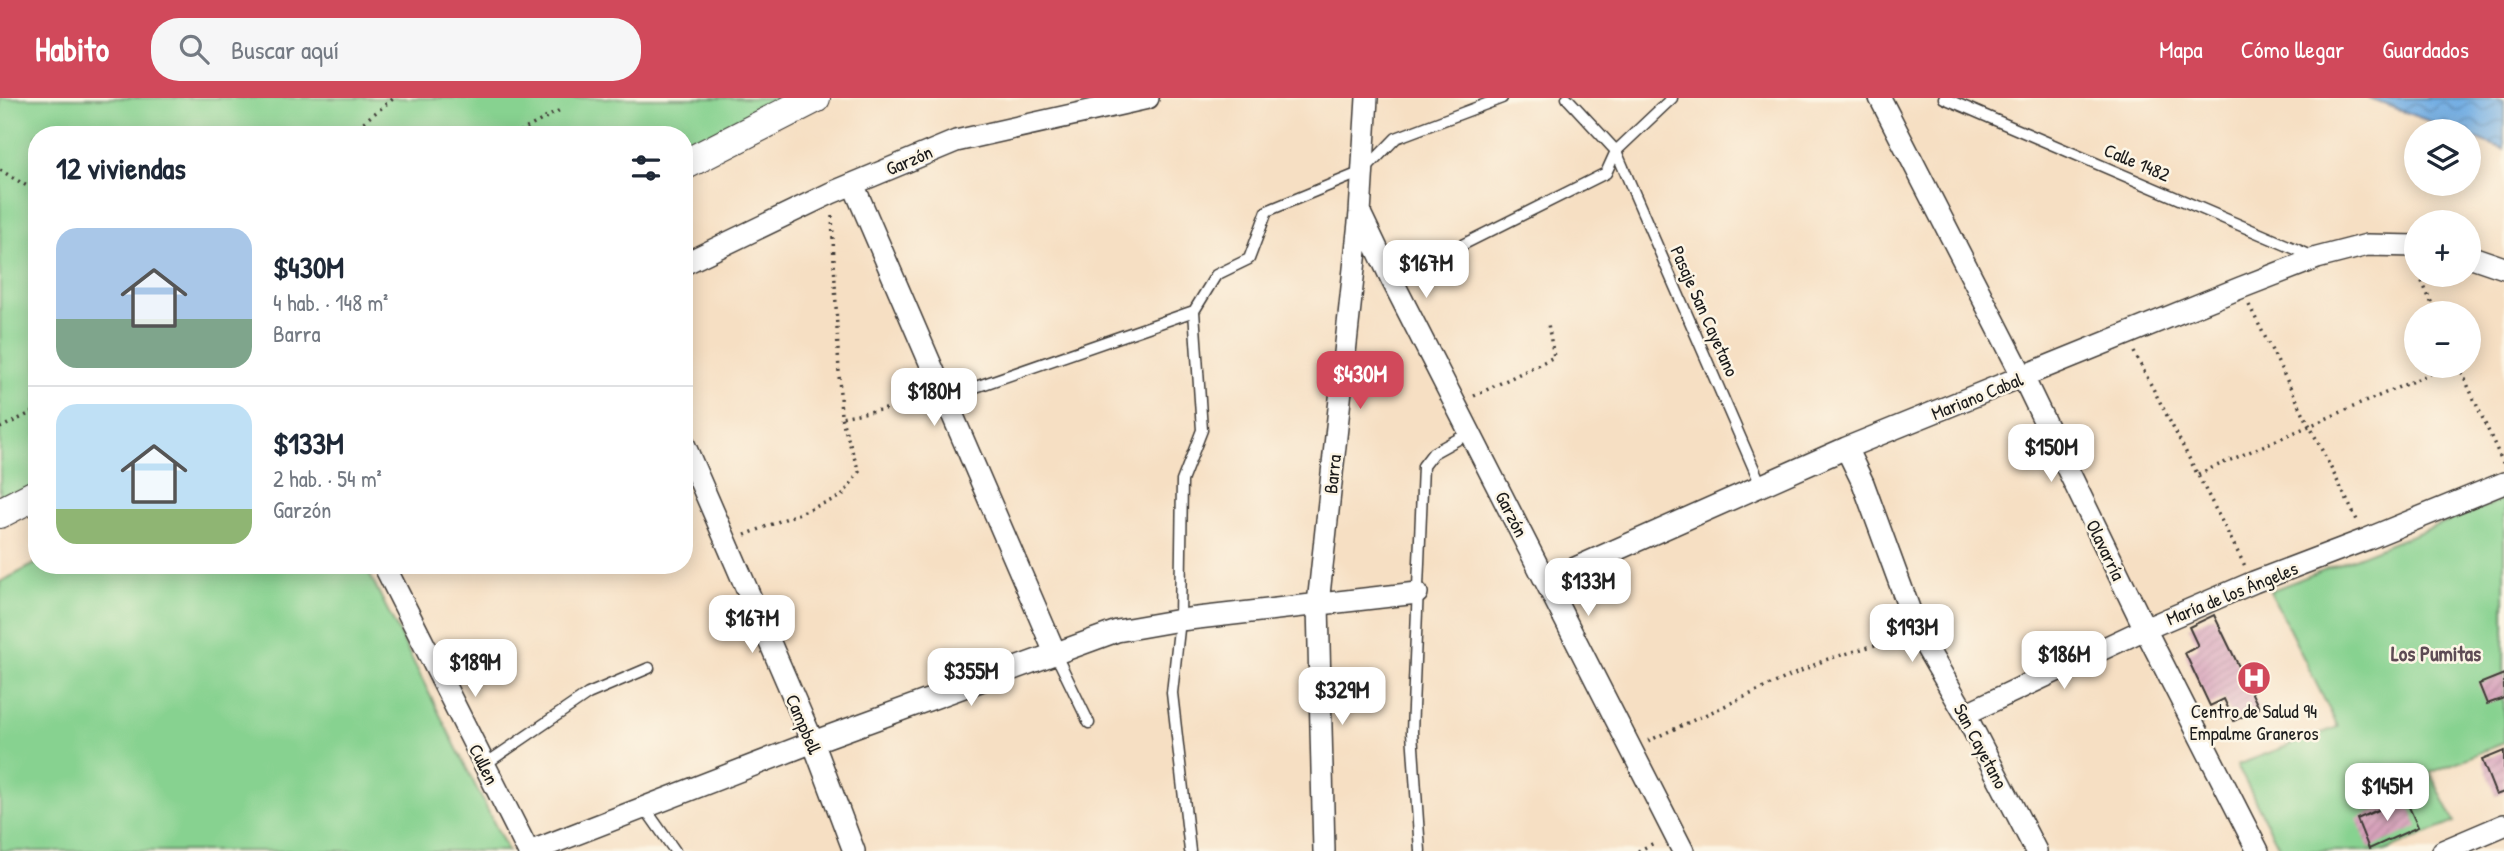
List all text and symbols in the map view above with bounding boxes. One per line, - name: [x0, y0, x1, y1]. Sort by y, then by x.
- search box: [151, 18, 641, 81]
- text: Habito: [35, 27, 109, 71]
- icon: search: [175, 30, 213, 68]
- text: Buscar aquí: [231, 32, 339, 67]
- text: Mapa: [2159, 33, 2203, 65]
- text: Cómo llegar: [2241, 33, 2344, 65]
- text: Guardados: [2382, 33, 2469, 65]
- map controls: [2404, 119, 2481, 378]
- button: layers: [2404, 119, 2481, 196]
- street label: Calle 1482: [2100, 137, 2174, 188]
- street label: Garzón: [882, 139, 936, 181]
- text: 12 viviendas: [56, 148, 186, 188]
- icon: filters: [627, 149, 665, 187]
- button: +: [2404, 210, 2481, 287]
- pin: $167M: [1377, 240, 1475, 300]
- street label: Pasaje San Cayetano: [1665, 242, 1746, 381]
- text: $430M: [273, 247, 344, 287]
- text: $167M: [1399, 247, 1453, 278]
- icon: home: [112, 256, 196, 340]
- text: 4 hab. · 148 m²: [273, 287, 388, 318]
- button: −: [2404, 301, 2481, 378]
- text: Barra: [273, 318, 320, 349]
- pin: $430M: [1311, 352, 1409, 411]
- text: $430M: [1333, 358, 1387, 389]
- street label: Mariano Cabal: [1927, 366, 2028, 426]
- pin: $180M: [885, 368, 983, 428]
- text: $180M: [907, 375, 961, 406]
- text: $133M: [273, 423, 344, 463]
- pin: $150M: [2002, 424, 2100, 484]
- text: $150M: [2024, 431, 2078, 462]
- icon: home: [112, 432, 196, 516]
- street label: Barra: [1317, 453, 1347, 495]
- text: 2 hab. · 54 m²: [273, 463, 382, 494]
- street label: Garzón: [1489, 487, 1535, 541]
- text: Garzón: [273, 494, 331, 525]
- street label: Olavarría: [2080, 515, 2132, 585]
- street label: María de los Ángeles: [2162, 555, 2302, 631]
- pin: $133M: [1539, 559, 1637, 618]
- text: $133M: [1561, 565, 1615, 596]
- pin: $167M: [703, 596, 801, 655]
- text: $167M: [725, 602, 779, 633]
- pin: $193M: [1863, 604, 1961, 664]
- text: $193M: [1886, 611, 1938, 642]
- pin: $186M: [2015, 632, 2113, 691]
- text: $186M: [2038, 638, 2090, 669]
- district label: Los Pumitas: [2391, 639, 2481, 668]
- pin: $189M: [426, 640, 524, 699]
- text: $189M: [449, 646, 501, 677]
- pin: $355M: [922, 648, 1020, 708]
- text: $355M: [943, 655, 999, 686]
- hospital icon: Centro de Salud 94 Empalme Graneros: [2235, 659, 2273, 697]
- pin: $329M: [1293, 668, 1391, 727]
- text: $329M: [1315, 674, 1369, 705]
- street label: Campbell: [780, 690, 828, 759]
- place label: Centro de Salud 94 Empalme Graneros: [2189, 698, 2319, 746]
- street label: San Cayetano: [1948, 699, 2014, 793]
- street label: Cullen: [463, 739, 505, 789]
- pin: $145M: [2338, 764, 2436, 823]
- text: $145M: [2361, 770, 2413, 801]

